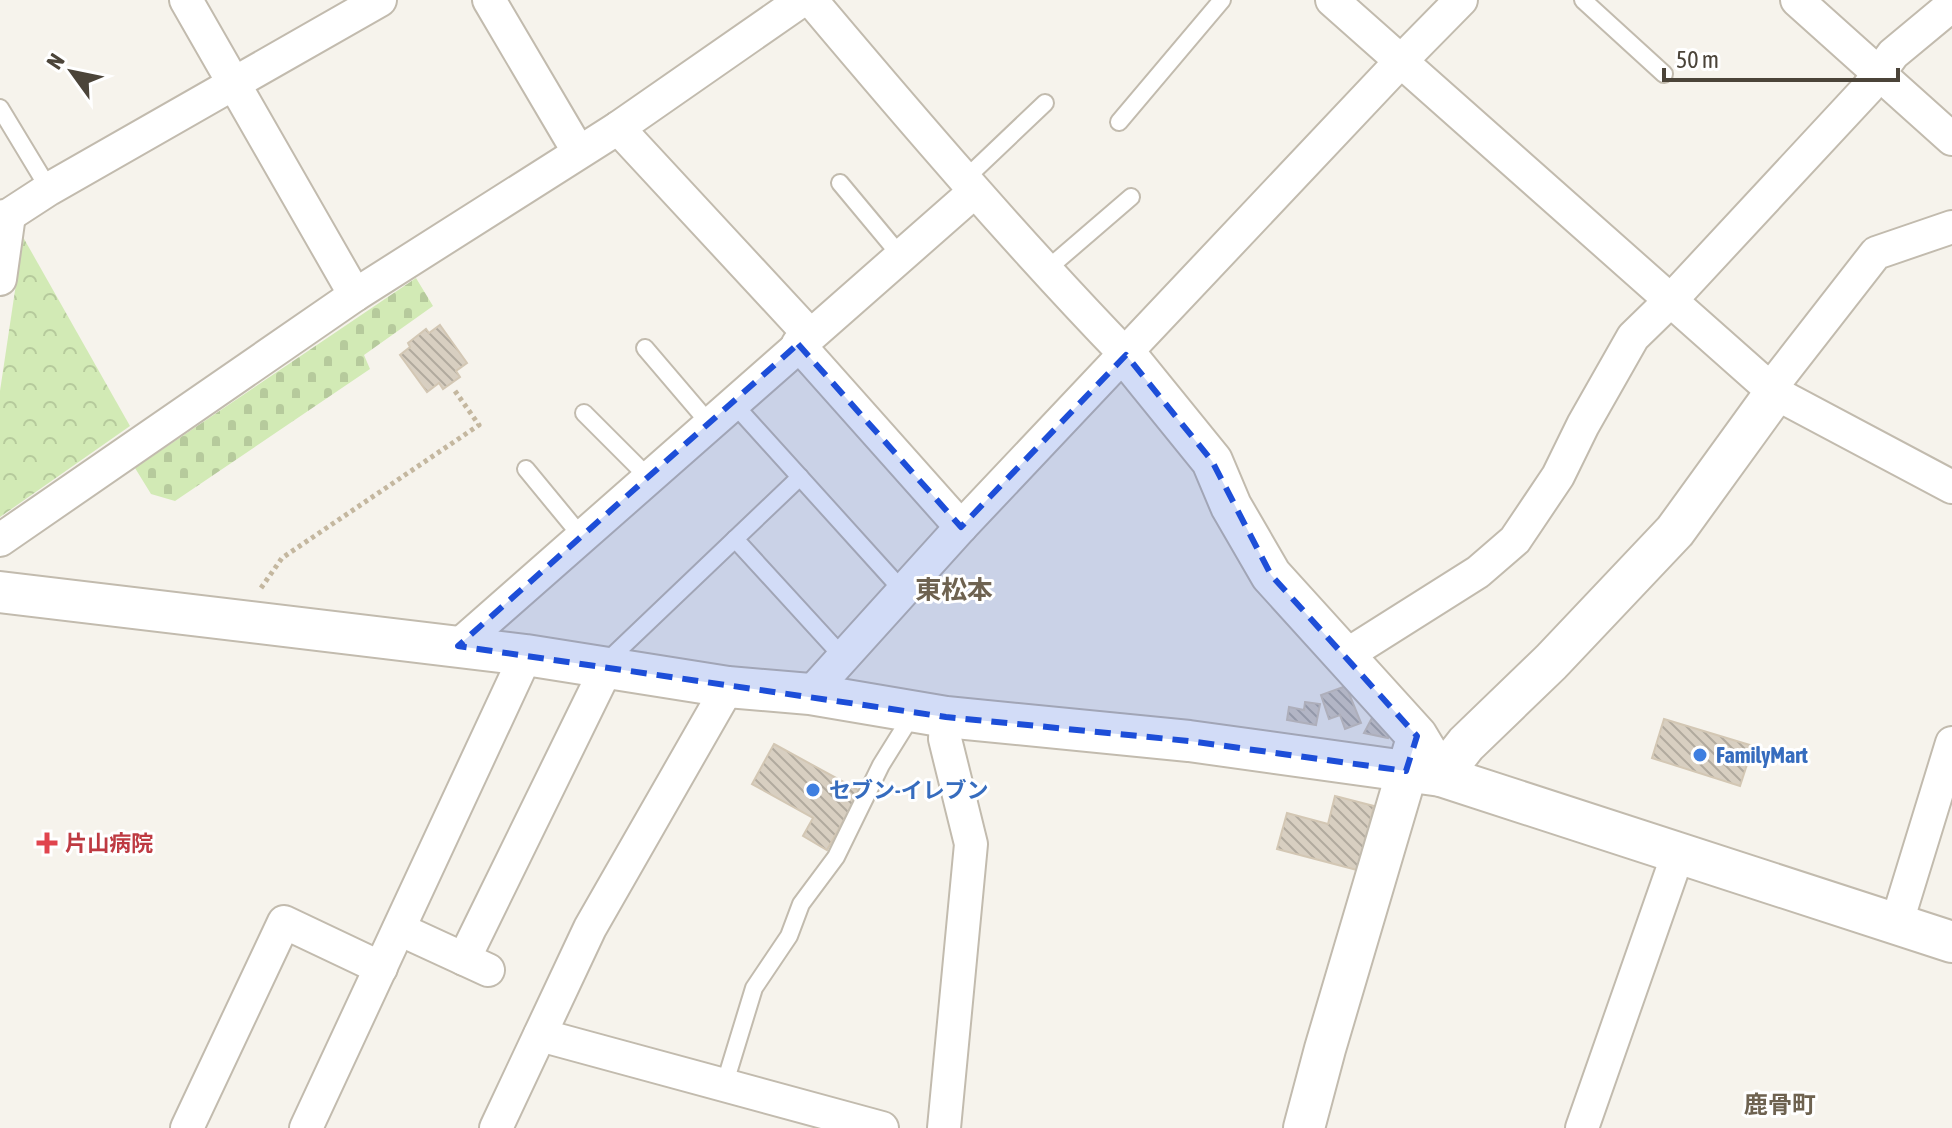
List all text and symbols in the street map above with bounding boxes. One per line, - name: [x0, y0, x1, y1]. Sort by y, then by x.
- north arrow: [32, 32, 112, 112]
- scale bar: [1664, 32, 1898, 82]
- text: 50 m: [1676, 46, 1719, 73]
- text: N: [41, 49, 70, 74]
- district label: 東松本: [915, 575, 993, 605]
- place label: FamilyMart: [1716, 742, 1808, 768]
- marker: FamilyMart: [1691, 746, 1709, 764]
- place label: セブン-イレブン: [829, 777, 989, 803]
- marker: セブン-イレブン: [804, 781, 822, 799]
- place label: 片山病院: [65, 830, 153, 856]
- marker: 片山病院: [36, 832, 58, 854]
- district label: 鹿骨町: [1744, 1091, 1816, 1118]

